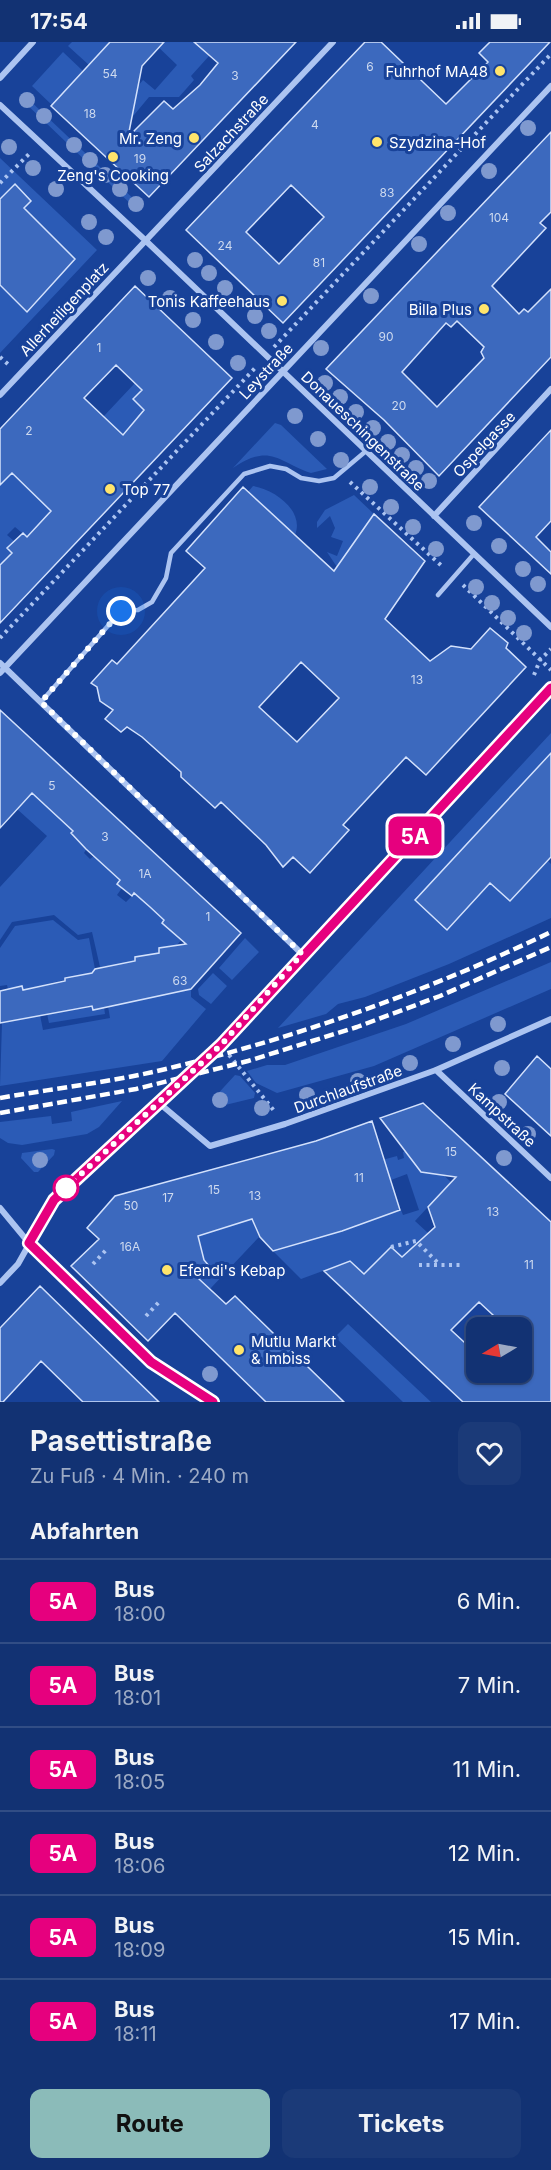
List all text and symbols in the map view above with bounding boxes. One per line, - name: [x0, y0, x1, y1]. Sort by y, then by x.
- text: 17:54: [30, 8, 88, 34]
- house number: 6: [366, 59, 374, 74]
- place label: Fuhrhof MA48: [386, 62, 488, 81]
- marker: Fuhrhof MA48: [493, 64, 507, 78]
- house number: 54: [102, 66, 118, 81]
- house number: 3: [231, 68, 239, 83]
- street label: Salzachstraße: [190, 90, 272, 176]
- house number: 18: [84, 106, 96, 121]
- house number: 4: [311, 117, 319, 132]
- place label: Mr. Zeng: [119, 129, 182, 148]
- marker: Mr. Zeng: [187, 131, 201, 145]
- place label: Szydzina-Hof: [389, 133, 486, 152]
- marker: Szydzina-Hof: [370, 135, 384, 149]
- marker: Zeng's Cooking: [106, 150, 120, 164]
- house number: 19: [134, 151, 146, 166]
- place label: Zeng's Cooking: [57, 166, 169, 185]
- house number: 83: [380, 185, 394, 200]
- house number: 104: [489, 210, 509, 225]
- house number: 24: [218, 238, 233, 253]
- house number: 81: [313, 255, 325, 270]
- street label: Allerheiligenplatz: [15, 258, 113, 360]
- place label: Tonis Kaffeehaus: [148, 292, 270, 311]
- marker: Tonis Kaffeehaus: [275, 294, 289, 308]
- place label: Billa Plus: [409, 300, 472, 319]
- marker: Billa Plus: [477, 302, 491, 316]
- house number: 90: [378, 329, 394, 344]
- street label: Leystraße: [235, 339, 297, 403]
- house number: 1: [97, 340, 101, 355]
- street label: Donaueschingenstraße: [297, 367, 429, 495]
- house number: 20: [392, 398, 406, 413]
- street label: Ospelgasse: [449, 407, 519, 481]
- house number: 2: [25, 423, 33, 438]
- place label: Top 77: [122, 480, 170, 499]
- marker: Top 77: [103, 482, 117, 496]
- your location: [106, 596, 136, 626]
- house number: 13: [411, 672, 423, 687]
- house number: 5: [48, 778, 56, 793]
- line badge: 5A: [388, 816, 442, 856]
- text: 5A: [400, 824, 430, 849]
- house number: 3: [101, 829, 109, 844]
- house number: 1A: [138, 866, 152, 881]
- house number: 1: [206, 909, 210, 924]
- house number: 63: [173, 973, 187, 988]
- street label: Durchlaufstraße: [291, 1061, 405, 1117]
- street label: Kampstraße: [464, 1079, 540, 1151]
- house number: 15: [445, 1144, 457, 1159]
- house number: 11: [354, 1170, 364, 1185]
- unlabelled marker: [53, 1175, 79, 1201]
- house number: 15: [208, 1182, 220, 1197]
- house number: 13: [249, 1188, 261, 1203]
- house number: 17: [162, 1190, 174, 1205]
- house number: 50: [124, 1198, 138, 1213]
- house number: 13: [487, 1204, 499, 1219]
- house number: 16A: [120, 1239, 140, 1254]
- house number: 11: [524, 1257, 534, 1272]
- place label: Efendi's Kebap: [179, 1261, 285, 1280]
- marker: Efendi's Kebap: [160, 1263, 174, 1277]
- north arrow: [466, 1317, 532, 1383]
- map controls: [466, 1317, 532, 1383]
- place label: Mutlu Markt & Imbiss: [251, 1332, 336, 1368]
- marker: Mutlu Markt & Imbiss: [232, 1343, 246, 1357]
- button: heart: [458, 1422, 521, 1485]
- text: Pasettistraße: [30, 1424, 212, 1458]
- text: Zu Fuß · 4 Min. · 240 m: [30, 1464, 249, 1488]
- text: Abfahrten: [30, 1518, 139, 1544]
- text: Bus: [114, 1576, 155, 1602]
- text: 6 Min.: [457, 1588, 521, 1614]
- text: 5A: [48, 1589, 78, 1614]
- text: 18:00: [114, 1602, 166, 1626]
- text: Bus: [114, 1660, 155, 1686]
- text: 7 Min.: [458, 1672, 521, 1698]
- text: 5A: [48, 1673, 78, 1698]
- text: 18:01: [114, 1686, 161, 1710]
- text: Bus: [114, 1744, 155, 1770]
- text: 11 Min.: [452, 1756, 521, 1782]
- text: 5A: [48, 1757, 78, 1782]
- text: 18:05: [114, 1770, 165, 1794]
- text: Bus: [114, 1828, 155, 1854]
- text: 12 Min.: [448, 1840, 521, 1866]
- text: 5A: [48, 1841, 78, 1866]
- text: 18:06: [114, 1854, 165, 1878]
- text: Bus: [114, 1912, 155, 1938]
- text: 15 Min.: [448, 1924, 521, 1950]
- text: 5A: [48, 1925, 78, 1950]
- text: 18:09: [114, 1938, 165, 1962]
- text: Bus: [114, 1996, 155, 2022]
- text: 17 Min.: [449, 2008, 521, 2034]
- text: 5A: [48, 2009, 78, 2034]
- text: 18:11: [114, 2022, 157, 2046]
- button: Route: [30, 2089, 270, 2158]
- button: Tickets: [282, 2089, 521, 2158]

